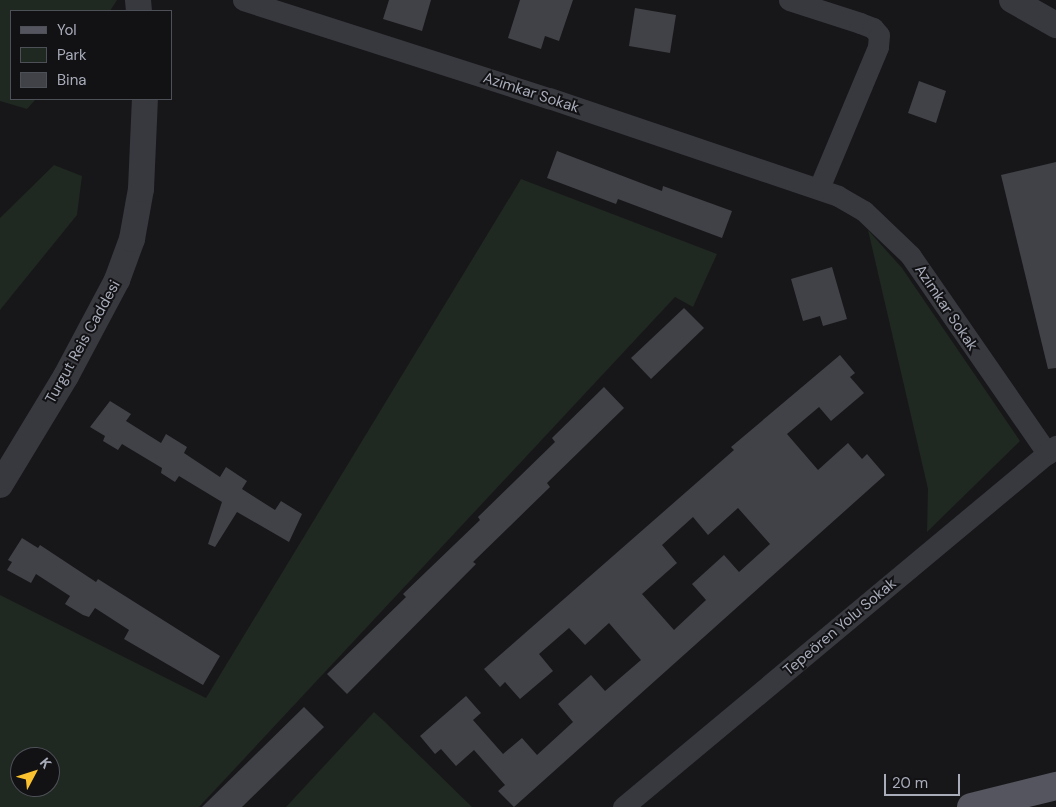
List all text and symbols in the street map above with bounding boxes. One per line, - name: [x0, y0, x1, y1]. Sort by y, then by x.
- legend: [10, 10, 172, 100]
- text: Yol: [57, 20, 77, 40]
- text: Park: [57, 45, 87, 65]
- street label: Azimkar Sokak: [481, 69, 581, 117]
- text: Bina: [57, 70, 86, 90]
- street label: Azimkar Sokak: [911, 262, 981, 354]
- street label: Turgut Reis Caddesi: [42, 277, 124, 407]
- street label: Tepeören Yolu Sokak: [780, 575, 900, 679]
- north arrow: [10, 747, 60, 797]
- text: K: [36, 754, 56, 772]
- scale bar: [886, 764, 962, 796]
- text: 20 m: [892, 773, 928, 793]

